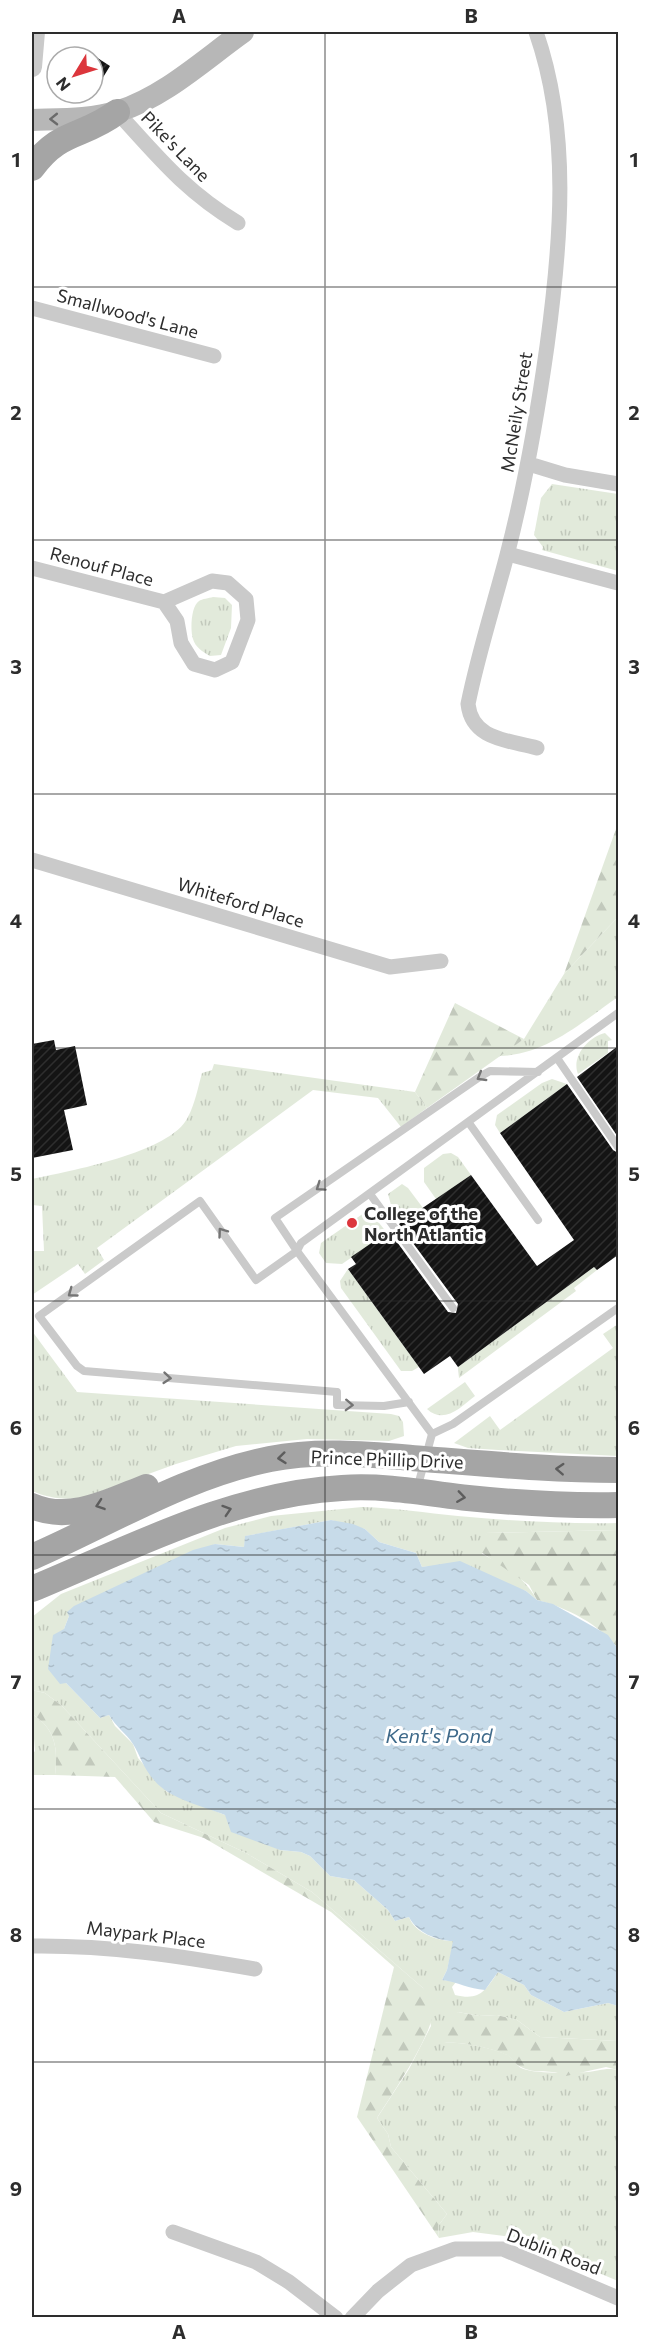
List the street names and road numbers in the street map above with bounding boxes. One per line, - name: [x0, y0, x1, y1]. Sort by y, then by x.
- street label: Pike's Lane: [137, 106, 215, 186]
- street label: Smallwood's Lane: [55, 284, 201, 342]
- street label: McNeily Street: [496, 350, 536, 474]
- street label: Renouf Place: [48, 542, 156, 590]
- street label: Whiteford Place: [175, 872, 307, 932]
- street label: Prince Phillip Drive: [310, 1445, 464, 1473]
- street label: Maypark Place: [85, 1916, 207, 1952]
- street label: Dublin Road: [504, 2223, 604, 2279]

